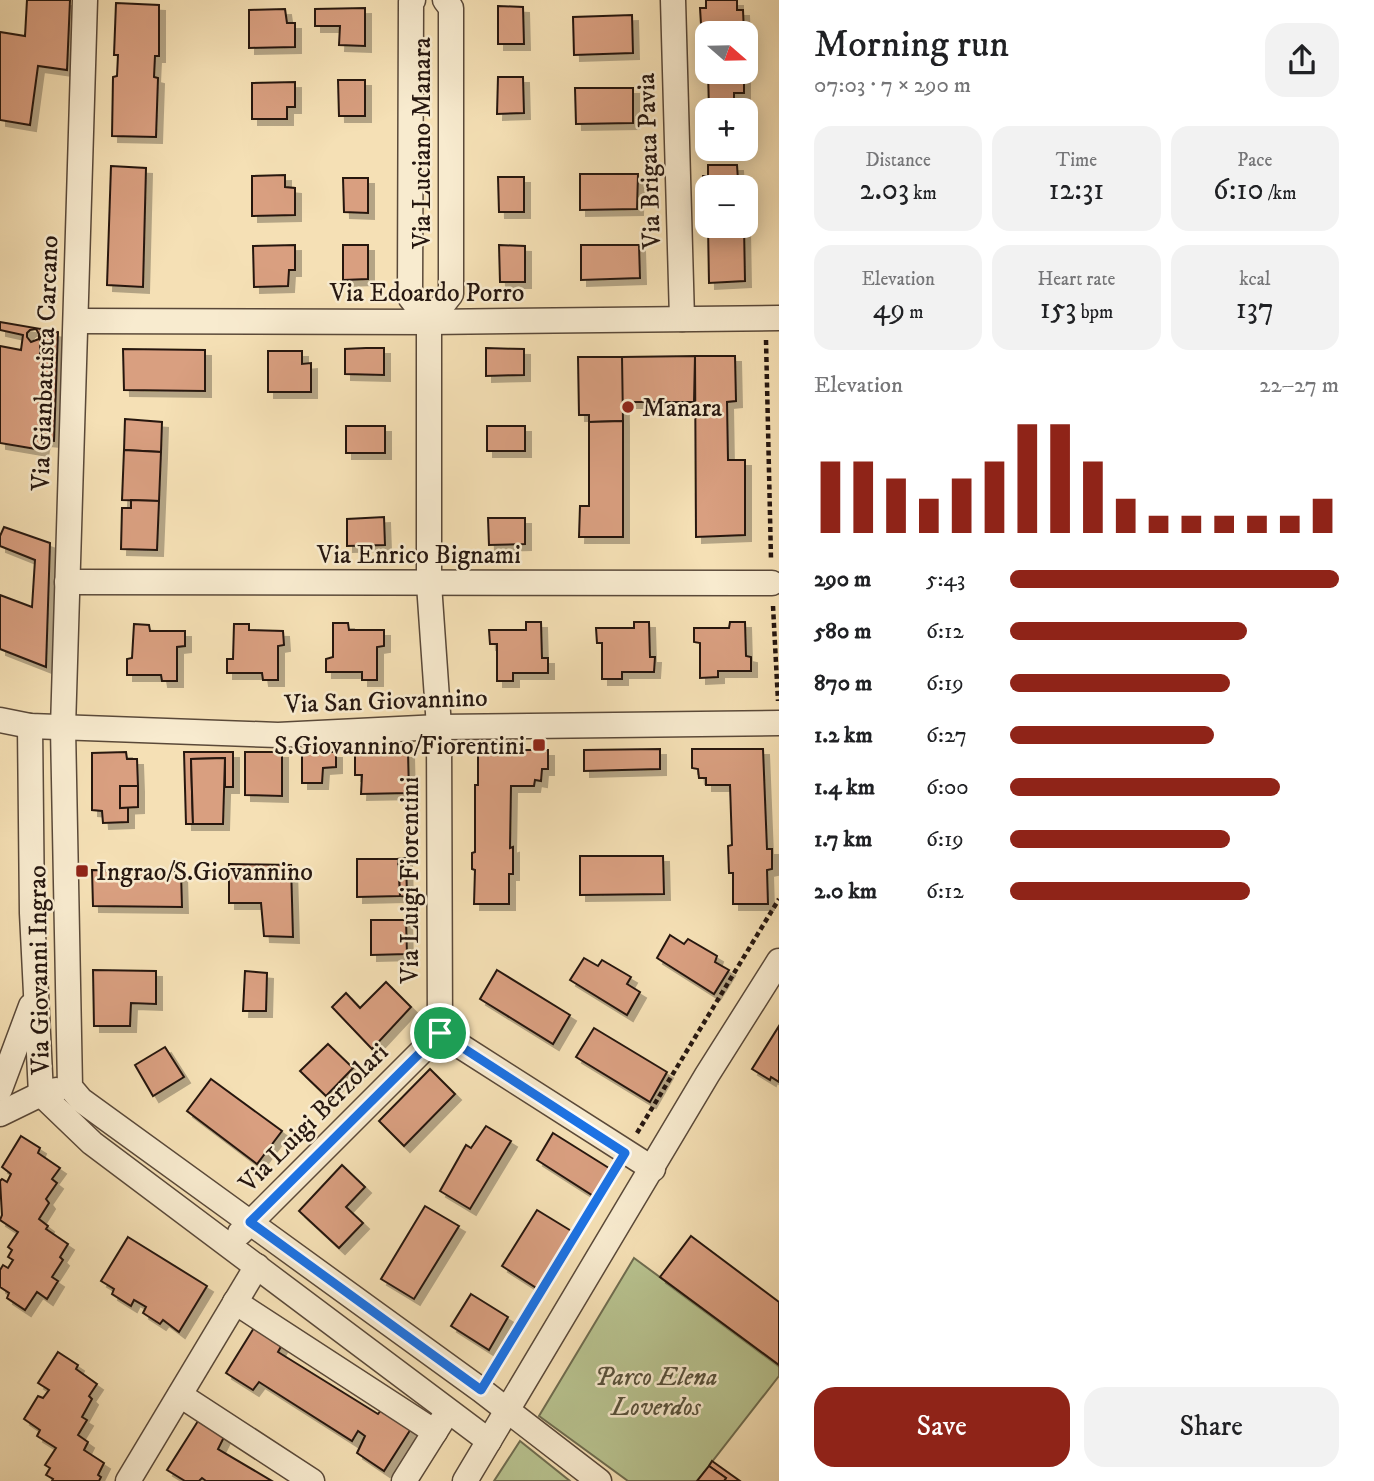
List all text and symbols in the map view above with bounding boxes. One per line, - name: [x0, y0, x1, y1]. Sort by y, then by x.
- north arrow: [695, 21, 758, 84]
- map controls: [695, 21, 758, 238]
- text: Morning run: [814, 21, 1009, 69]
- button: share: [1265, 23, 1339, 97]
- street label: Via Luciano Manara: [406, 37, 439, 250]
- text: 07:03 · 7 × 290 m: [814, 71, 971, 100]
- street label: Via Brigata Pavia: [630, 72, 669, 251]
- button: +: [695, 98, 758, 161]
- text: Distance: [865, 149, 931, 172]
- text: Time: [1056, 149, 1097, 172]
- text: Pace: [1237, 149, 1272, 172]
- text: 2.03: [859, 172, 909, 209]
- text: 12:31: [1049, 172, 1104, 209]
- text: 6:10: [1213, 172, 1264, 209]
- button: −: [695, 175, 758, 238]
- text: km: [909, 182, 937, 205]
- text: /km: [1264, 182, 1297, 205]
- street label: Via Gianbattista Carcano: [25, 235, 66, 492]
- text: Elevation: [861, 268, 935, 291]
- text: Heart rate: [1038, 268, 1115, 291]
- text: kcal: [1239, 268, 1270, 291]
- street label: Via Edoardo Porro: [329, 277, 524, 310]
- text: 49: [873, 291, 905, 328]
- text: 153: [1040, 291, 1077, 328]
- text: 137: [1236, 291, 1274, 328]
- text: m: [905, 301, 923, 324]
- text: bpm: [1077, 301, 1113, 324]
- text: Elevation: [814, 371, 903, 400]
- text: 22–27 m: [1259, 371, 1339, 400]
- place label: Manara: [642, 392, 722, 425]
- marker: Manara: [620, 399, 636, 415]
- street label: Via Enrico Bignami: [316, 539, 521, 572]
- text: 290 m: [814, 565, 871, 594]
- text: 5:43: [926, 565, 965, 594]
- text: 580 m: [814, 617, 871, 646]
- text: 6:12: [926, 617, 964, 646]
- text: 870 m: [814, 669, 872, 698]
- text: 6:19: [926, 669, 964, 698]
- street label: Via San Giovannino: [283, 681, 488, 722]
- text: 1.2 km: [814, 721, 873, 750]
- text: 6:27: [926, 721, 967, 750]
- place label: S.Giovannino/Fiorentini: [274, 730, 525, 763]
- marker: S.Giovannino/Fiorentini: [531, 737, 547, 753]
- text: 1.4 km: [814, 773, 875, 802]
- text: 6:00: [926, 773, 969, 802]
- street label: Via Luigi Fiorentini: [394, 777, 427, 984]
- text: 1.7 km: [814, 825, 872, 854]
- text: 6:19: [926, 825, 964, 854]
- place label: Ingrao/S.Giovannino: [96, 856, 313, 889]
- marker: Ingrao/S.Giovannino: [74, 863, 90, 879]
- street label: Via Giovanni Ingrao: [21, 865, 58, 1076]
- text: 2.0 km: [814, 877, 877, 906]
- text: 6:12: [926, 877, 964, 906]
- pin: [410, 1003, 470, 1063]
- icon: arrive: [421, 1014, 459, 1052]
- street label: Via Luigi Berzolari: [232, 1036, 396, 1201]
- park label: Parco Elena Loverdos: [595, 1361, 717, 1424]
- button: Save: [814, 1387, 1070, 1467]
- button: Share: [1084, 1387, 1339, 1467]

